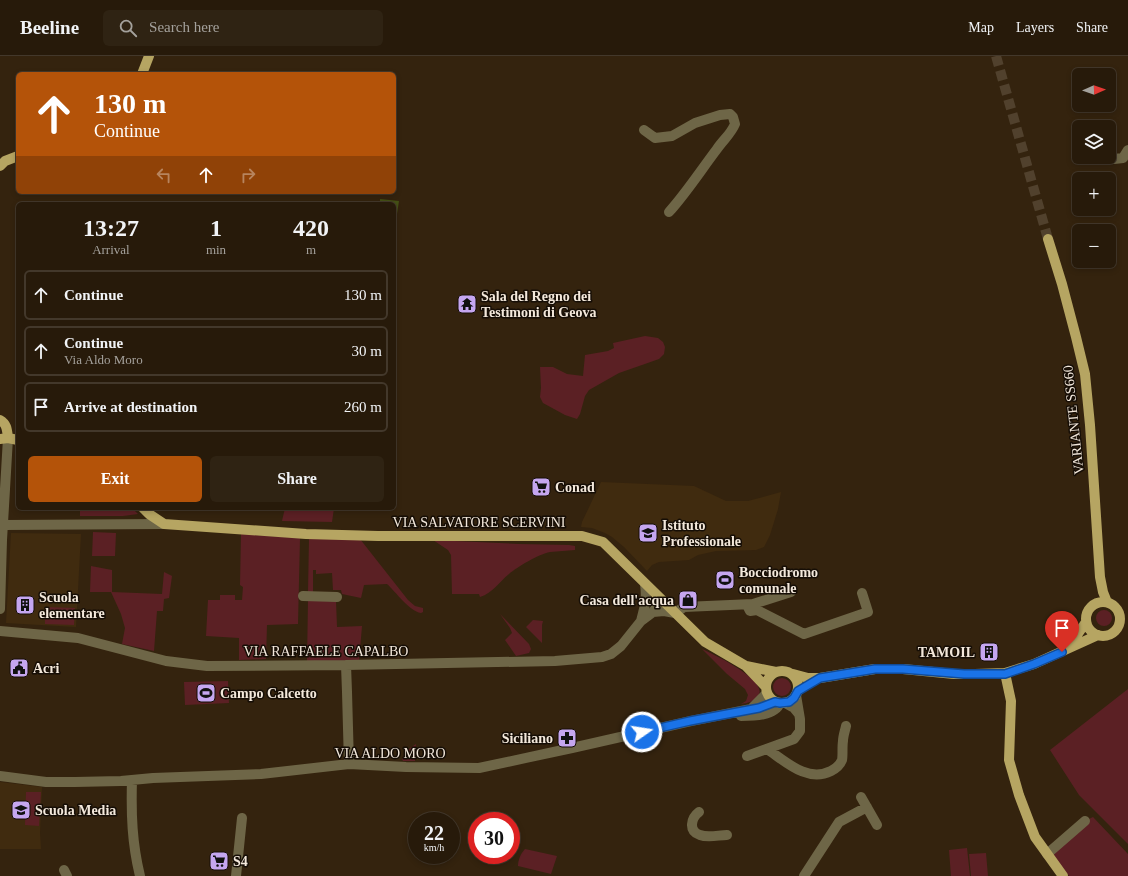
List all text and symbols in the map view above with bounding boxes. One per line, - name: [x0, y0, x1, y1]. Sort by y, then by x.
- search box: [103, 10, 383, 46]
- text: Beeline: [20, 17, 79, 38]
- icon: search: [117, 17, 139, 39]
- text: Search here: [149, 19, 219, 35]
- text: Map: [968, 20, 994, 35]
- text: Layers: [1016, 20, 1054, 35]
- text: Share: [1076, 20, 1108, 35]
- north arrow: [1072, 68, 1116, 112]
- map controls: [1072, 68, 1116, 268]
- icon: ahead: [28, 88, 80, 140]
- text: 130 m: [94, 88, 166, 119]
- button: layers: [1072, 120, 1116, 164]
- text: Continue: [94, 121, 160, 141]
- icon: left: [153, 164, 175, 186]
- icon: ahead: [195, 164, 217, 186]
- icon: right: [237, 164, 259, 186]
- button: +: [1072, 172, 1116, 216]
- text: 13:27: [83, 215, 139, 241]
- text: 1: [210, 215, 222, 241]
- text: 420: [293, 215, 329, 241]
- button: −: [1072, 224, 1116, 268]
- text: Arrival: [92, 242, 130, 257]
- text: min: [206, 242, 226, 257]
- text: m: [306, 242, 316, 257]
- icon: ahead: [30, 284, 52, 306]
- text: Continue: [64, 287, 123, 303]
- text: 130 m: [344, 287, 382, 303]
- place label: Sala del Regno dei Testimoni di Geova: [481, 289, 596, 320]
- temple icon: Sala del Regno dei Testimoni di Geova: [456, 293, 478, 315]
- text: Continue: [64, 335, 123, 351]
- icon: ahead: [30, 340, 52, 362]
- text: 30 m: [352, 343, 382, 359]
- text: Via Aldo Moro: [64, 352, 143, 367]
- street label: VARIANTE SS660: [1060, 365, 1087, 475]
- icon: arrive: [30, 396, 52, 418]
- text: Arrive at destination: [64, 399, 197, 415]
- text: 260 m: [344, 399, 382, 415]
- button: Exit: [28, 456, 202, 502]
- button: Share: [210, 456, 384, 502]
- supermarket icon: Conad: [530, 476, 552, 498]
- place label: Conad: [555, 480, 595, 495]
- street label: VIA SALVATORE SCERVINI: [393, 515, 566, 530]
- place label: Istituto Professionale: [662, 518, 741, 549]
- school or university icon: Istituto Professionale: [637, 522, 659, 544]
- place label: Bocciodromo comunale: [739, 565, 818, 596]
- sports icon: Bocciodromo comunale: [714, 569, 736, 591]
- shop icon: Casa dell'acqua: [677, 589, 699, 611]
- place label: Scuola elementare: [39, 590, 105, 621]
- place label: Casa dell'acqua: [579, 593, 674, 608]
- building icon: Scuola elementare: [14, 594, 36, 616]
- pin: [1045, 611, 1079, 652]
- icon: arrive: [1051, 617, 1073, 639]
- building icon: TAMOIL: [978, 641, 1000, 663]
- street label: VIA RAFFAELE CAPALBO: [244, 644, 408, 659]
- place label: TAMOIL: [918, 645, 975, 660]
- public building icon: Acri: [8, 657, 30, 679]
- place label: Acri: [33, 661, 60, 676]
- sports icon: Campo Calcetto: [195, 682, 217, 704]
- place label: Campo Calcetto: [220, 686, 317, 701]
- position arrow: [621, 711, 663, 753]
- pharmacy icon: Siciliano: [556, 727, 578, 749]
- place label: Siciliano: [502, 731, 553, 746]
- street label: VIA ALDO MORO: [334, 746, 446, 761]
- school or university icon: Scuola Media: [10, 799, 32, 821]
- place label: Scuola Media: [35, 803, 116, 818]
- speed limit sign: 30: [468, 812, 520, 864]
- text: 22: [424, 822, 444, 844]
- text: km/h: [424, 842, 444, 853]
- supermarket icon: S4: [208, 850, 230, 872]
- place label: S4: [233, 854, 248, 869]

